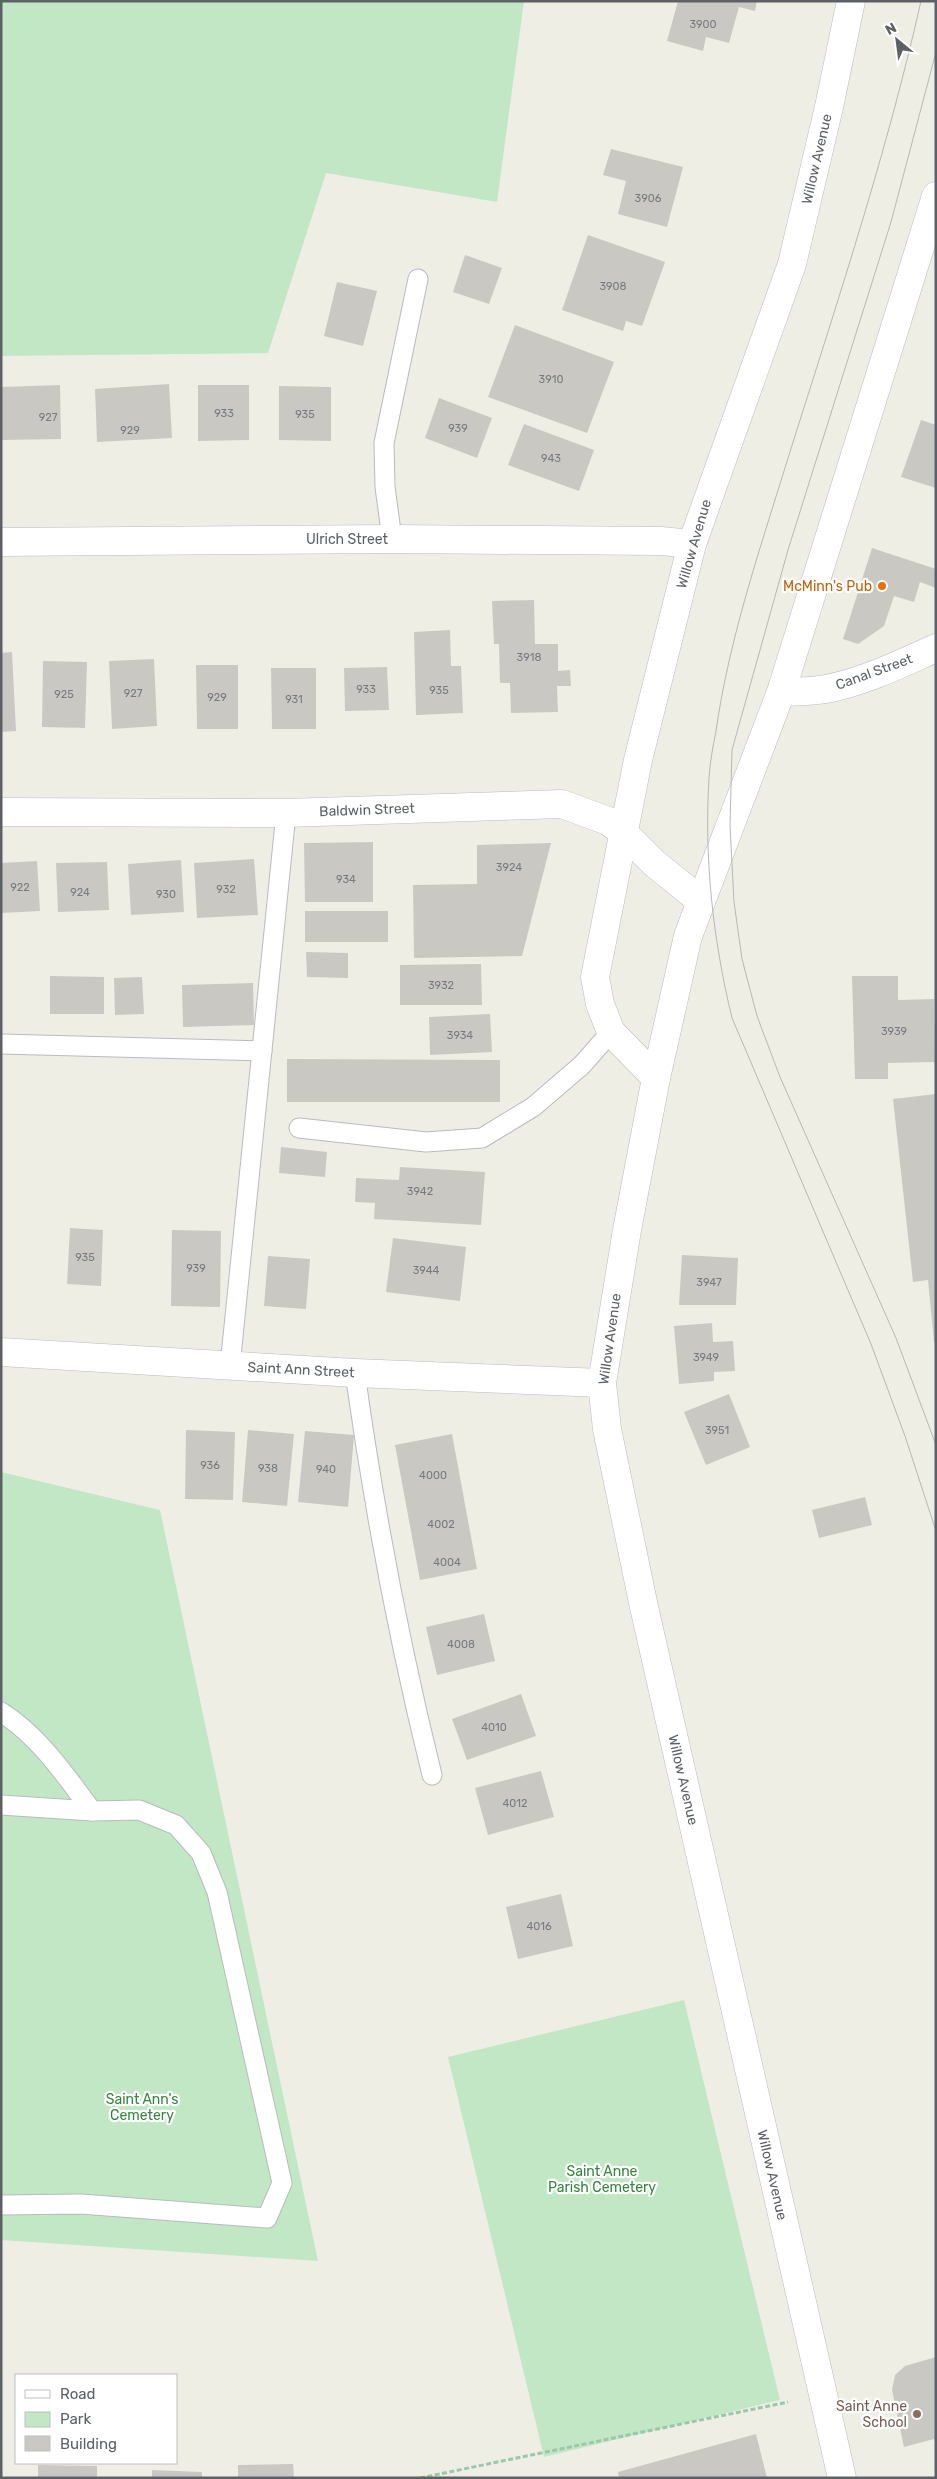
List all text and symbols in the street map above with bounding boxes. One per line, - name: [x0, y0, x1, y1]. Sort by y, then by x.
- north arrow: [872, 15, 922, 65]
- house number: 3900: [689, 18, 717, 31]
- text: N: [882, 19, 899, 39]
- street label: Willow Avenue: [798, 112, 836, 206]
- house number: 3906: [635, 192, 662, 205]
- house number: 3908: [599, 280, 627, 293]
- house number: 3910: [539, 373, 563, 386]
- house number: 933: [214, 407, 234, 420]
- house number: 935: [295, 408, 315, 421]
- house number: 927: [39, 411, 58, 424]
- house number: 939: [448, 422, 468, 435]
- house number: 929: [120, 424, 140, 437]
- house number: 943: [541, 452, 561, 465]
- street label: Willow Avenue: [673, 497, 715, 591]
- street label: Ulrich Street: [306, 531, 389, 548]
- place label: McMinn's Pub: [783, 578, 872, 595]
- marker: McMinn's Pub: [876, 580, 888, 592]
- street label: Canal Street: [833, 650, 915, 694]
- house number: 3918: [517, 651, 541, 664]
- house number: 933: [356, 683, 376, 696]
- house number: 935: [429, 684, 449, 697]
- house number: 927: [124, 687, 143, 700]
- house number: 925: [54, 688, 74, 701]
- house number: 929: [207, 691, 227, 704]
- house number: 931: [285, 693, 303, 706]
- street label: Baldwin Street: [319, 800, 416, 820]
- house number: 3924: [496, 861, 522, 874]
- house number: 934: [336, 873, 356, 886]
- house number: 922: [10, 881, 30, 894]
- house number: 932: [216, 883, 236, 896]
- house number: 924: [70, 886, 90, 899]
- house number: 930: [156, 888, 176, 901]
- house number: 3932: [428, 979, 454, 992]
- house number: 3939: [881, 1025, 907, 1038]
- house number: 3934: [447, 1029, 473, 1042]
- house number: 3942: [407, 1185, 433, 1198]
- house number: 935: [75, 1251, 95, 1264]
- house number: 939: [186, 1262, 206, 1275]
- house number: 3944: [413, 1264, 439, 1277]
- house number: 3947: [696, 1276, 722, 1289]
- street label: Willow Avenue: [595, 1292, 625, 1386]
- house number: 3949: [693, 1351, 719, 1364]
- street label: Saint Ann Street: [247, 1359, 355, 1381]
- house number: 3951: [705, 1424, 729, 1437]
- house number: 936: [200, 1459, 220, 1472]
- house number: 938: [258, 1462, 278, 1475]
- house number: 940: [316, 1463, 336, 1476]
- house number: 4000: [419, 1469, 447, 1482]
- house number: 4002: [427, 1518, 455, 1531]
- house number: 4004: [433, 1556, 461, 1569]
- house number: 4008: [447, 1638, 475, 1651]
- house number: 4010: [481, 1721, 507, 1734]
- street label: Willow Avenue: [664, 1733, 702, 1827]
- house number: 4012: [503, 1797, 527, 1810]
- house number: 4016: [526, 1920, 552, 1933]
- park label: Saint Ann's Cemetery: [106, 2091, 178, 2124]
- street label: Willow Avenue: [753, 2128, 791, 2222]
- park label: Saint Anne Parish Cemetery: [548, 2163, 656, 2196]
- legend: [15, 2374, 178, 2464]
- text: Road: [60, 2385, 96, 2403]
- place label: Saint Anne School: [836, 2398, 907, 2431]
- marker: Saint Anne School: [911, 2408, 923, 2420]
- text: Park: [60, 2410, 91, 2428]
- text: Building: [60, 2435, 117, 2453]

